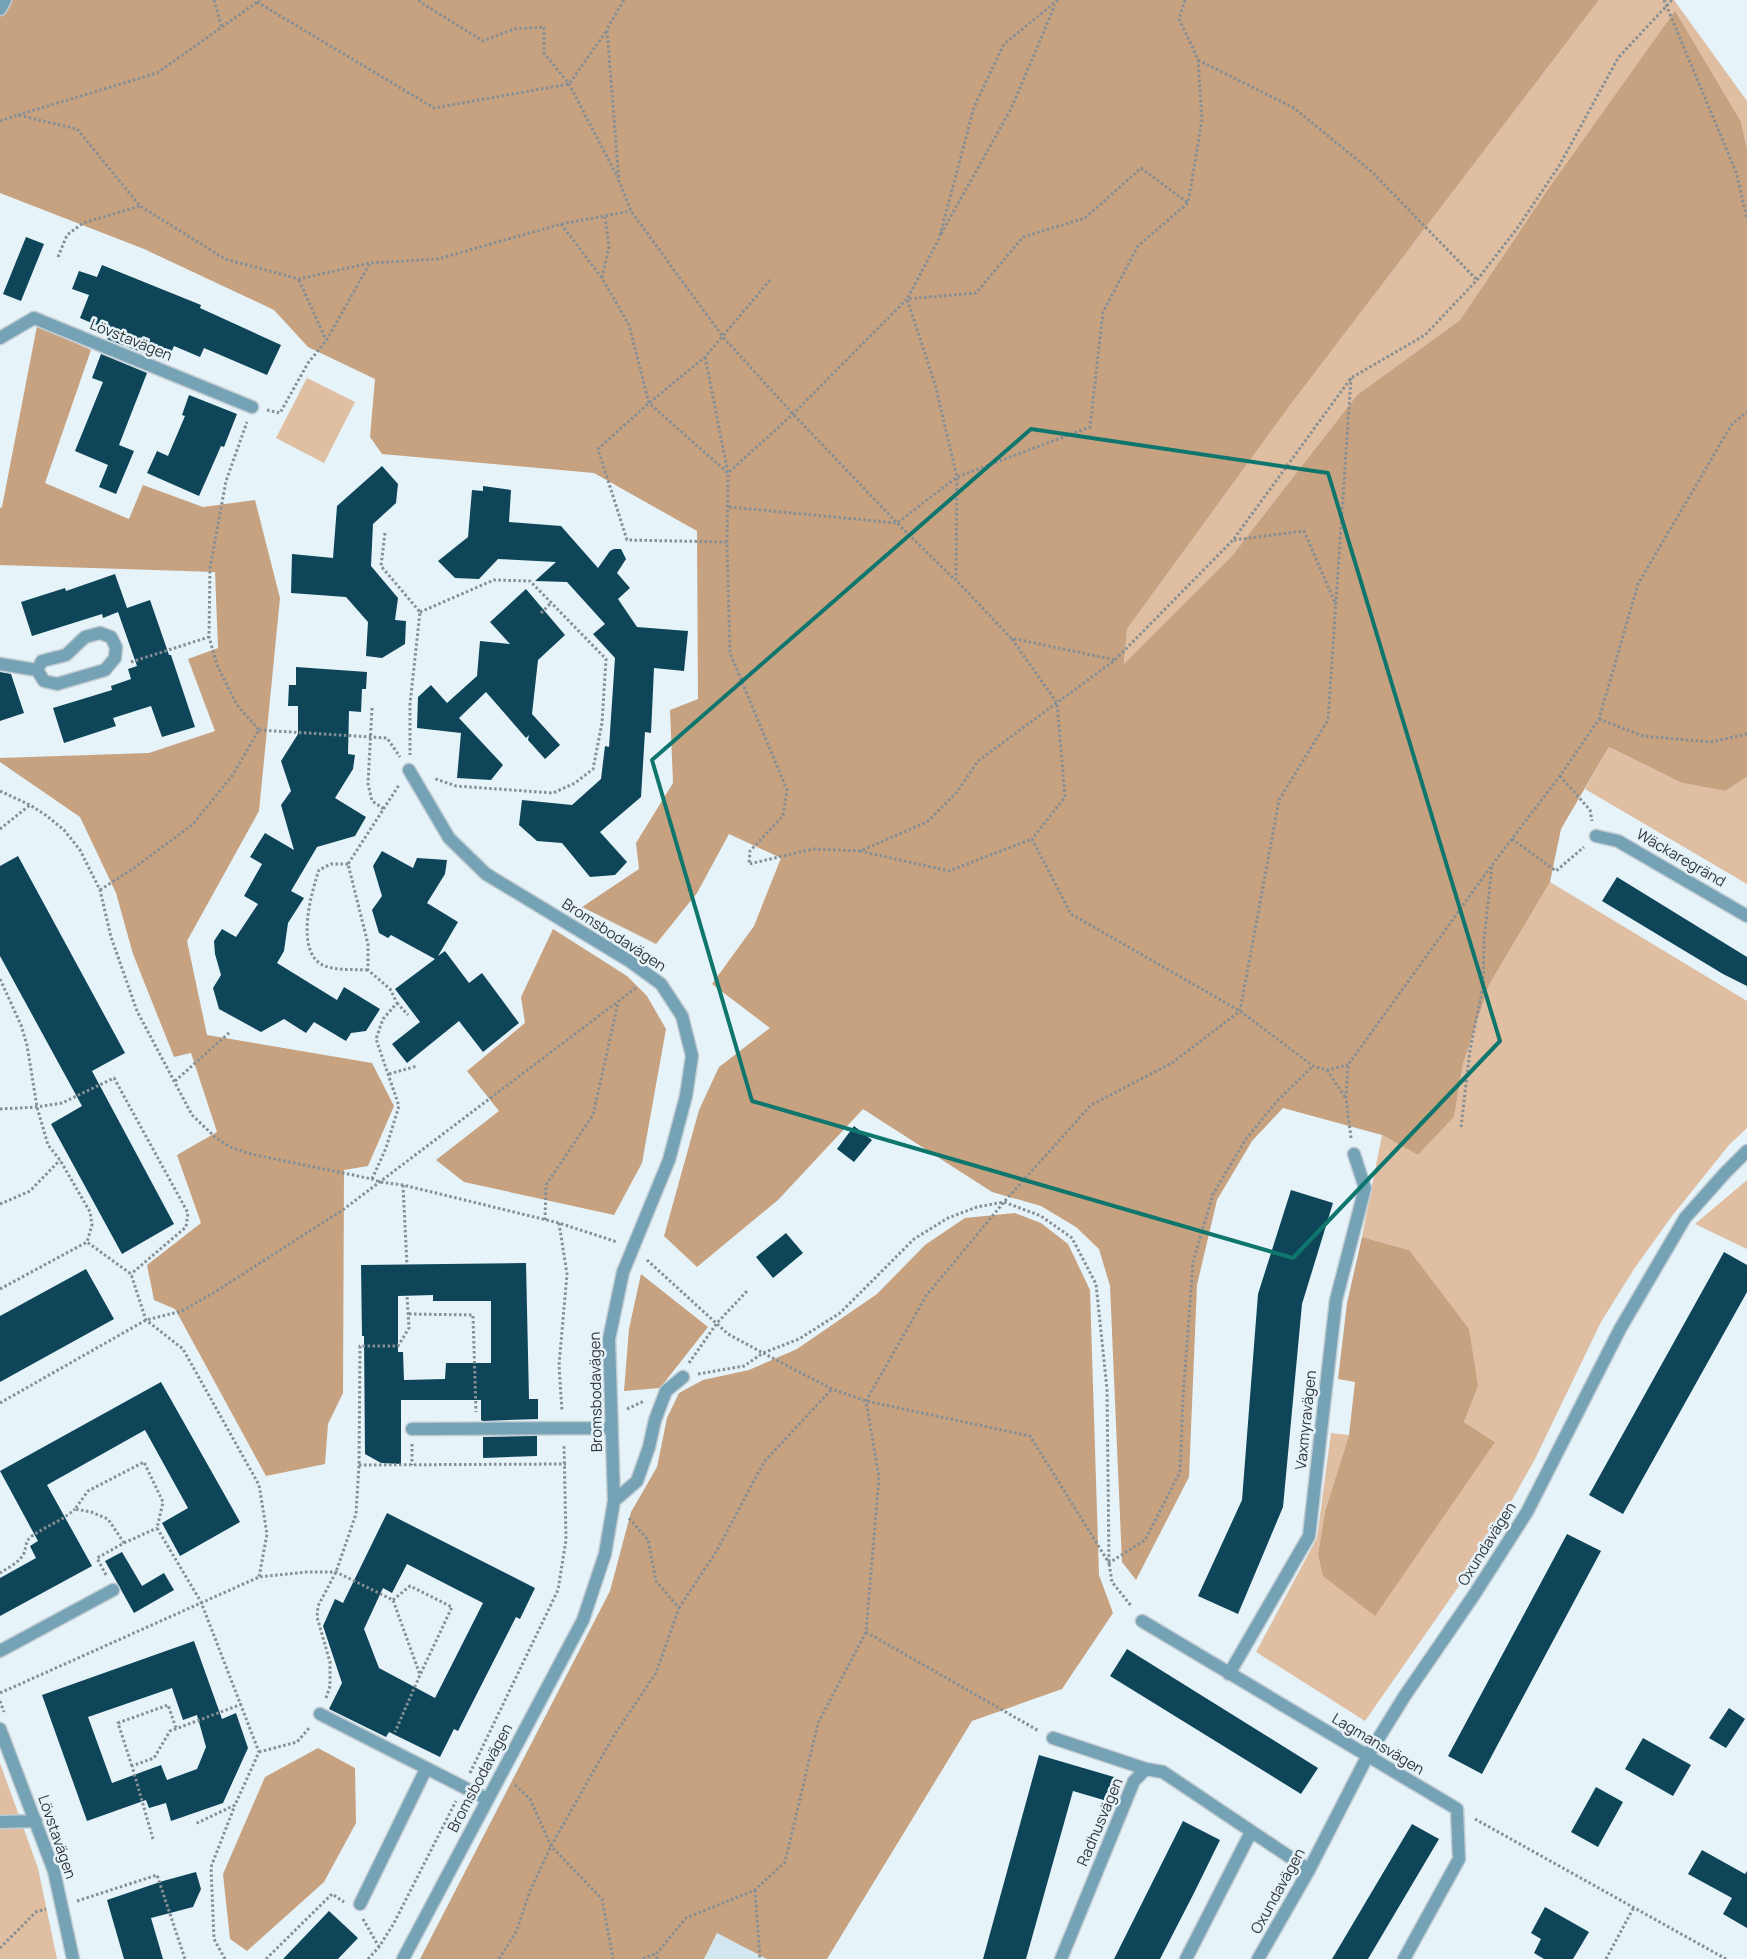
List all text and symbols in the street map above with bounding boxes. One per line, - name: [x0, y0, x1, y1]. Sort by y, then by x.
- street label: Lövstavägen: [87, 313, 176, 366]
- street label: Wäckaregränd: [1633, 824, 1730, 892]
- street label: Bromsbodavägen: [558, 893, 671, 976]
- street label: Bromsbodavägen: [584, 1332, 607, 1452]
- street label: Vaxmyravägen: [1290, 1369, 1321, 1471]
- street label: Oxundavägen: [1453, 1498, 1521, 1590]
- street label: Lagmansvägen: [1328, 1708, 1428, 1779]
- street label: Bromsbodavägen: [442, 1720, 517, 1836]
- street label: Radhusvägen: [1072, 1774, 1128, 1869]
- street label: Lövstavägen: [33, 1792, 82, 1882]
- street label: Oxundavägen: [1245, 1844, 1310, 1937]

